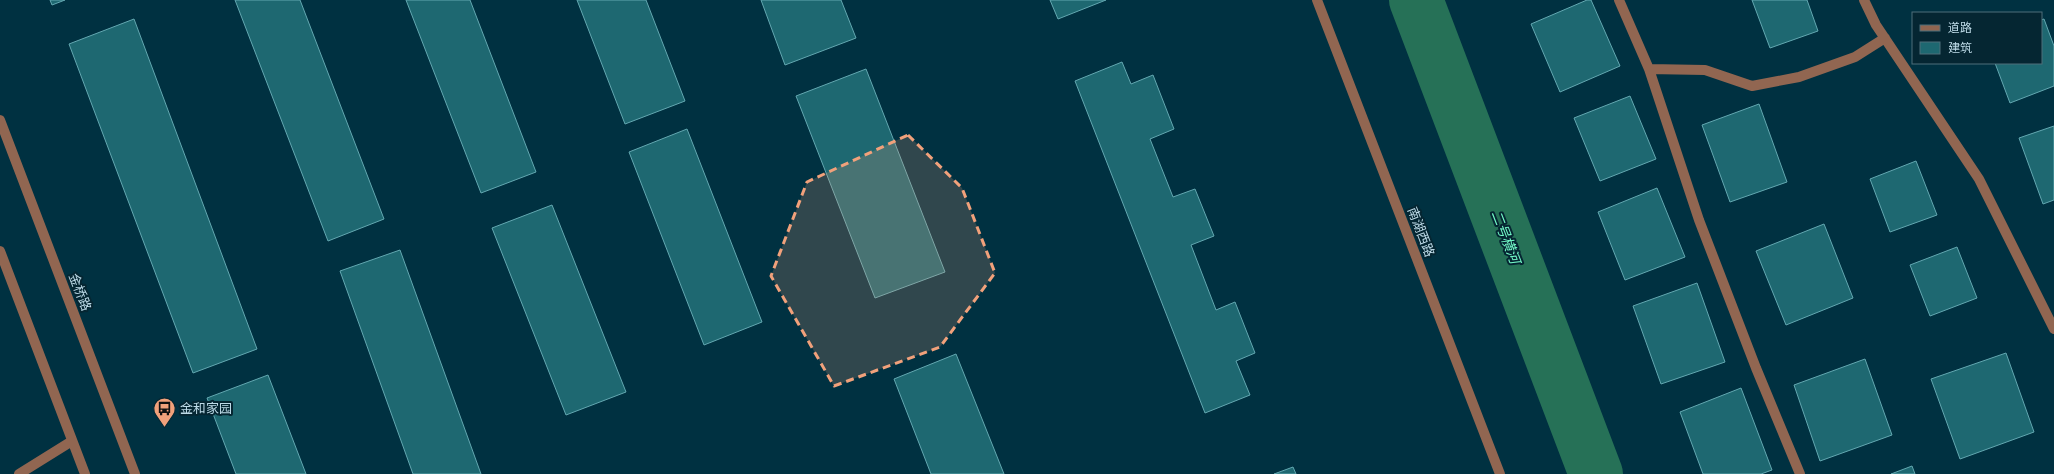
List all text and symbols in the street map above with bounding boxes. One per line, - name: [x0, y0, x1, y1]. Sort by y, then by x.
- legend: [1912, 12, 2042, 64]
- text: 道路: [1948, 21, 1972, 35]
- text: 建筑: [1948, 41, 1972, 55]
- street label: 南湖西路: [1405, 205, 1437, 259]
- water label: 二号横河: [1488, 208, 1525, 269]
- street label: 金桥路: [66, 271, 94, 313]
- bus stop icon: 金和家园: [151, 395, 177, 428]
- place label: 金和家园: [180, 401, 232, 416]

